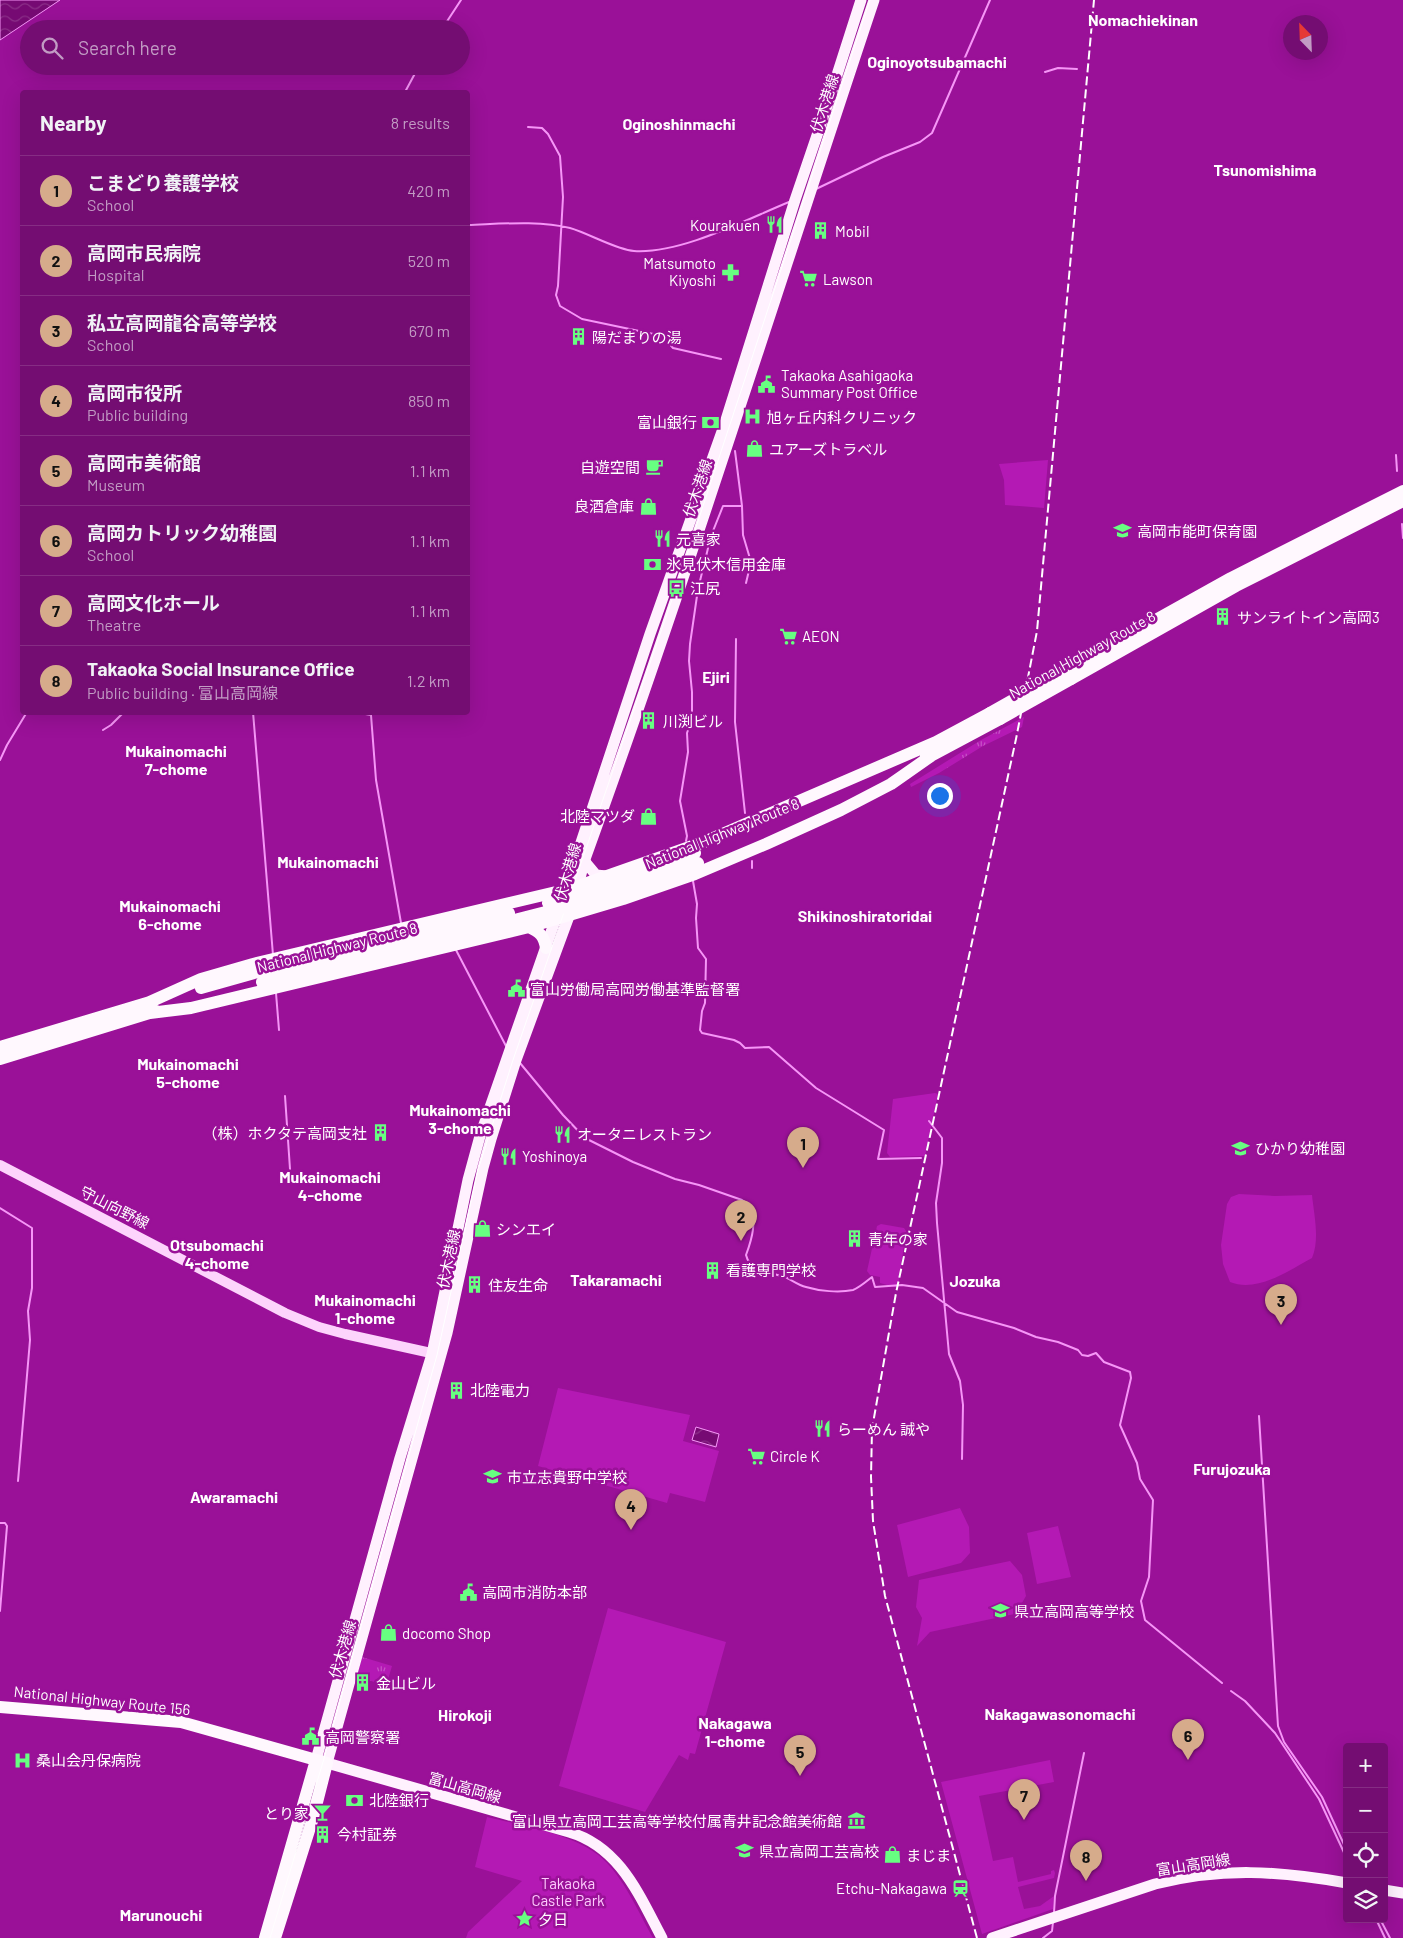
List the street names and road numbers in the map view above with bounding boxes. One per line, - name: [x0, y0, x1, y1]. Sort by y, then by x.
- street label: 伏木港線: [806, 72, 842, 134]
- street label: 伏木港線: [679, 457, 715, 519]
- street label: National Highway Route 8: [1006, 606, 1158, 702]
- street label: National Highway Route 8: [642, 794, 802, 872]
- street label: 伏木港線: [550, 841, 584, 903]
- street label: National Highway Route 8: [255, 918, 419, 976]
- street label: 守山向野線: [77, 1182, 153, 1232]
- street label: 伏木港線: [433, 1228, 463, 1290]
- street label: 伏木港線: [325, 1618, 359, 1680]
- street label: National Highway Route 156: [13, 1682, 191, 1718]
- street label: 富山高岡線: [426, 1768, 504, 1806]
- street label: 富山高岡線: [1155, 1849, 1231, 1879]

